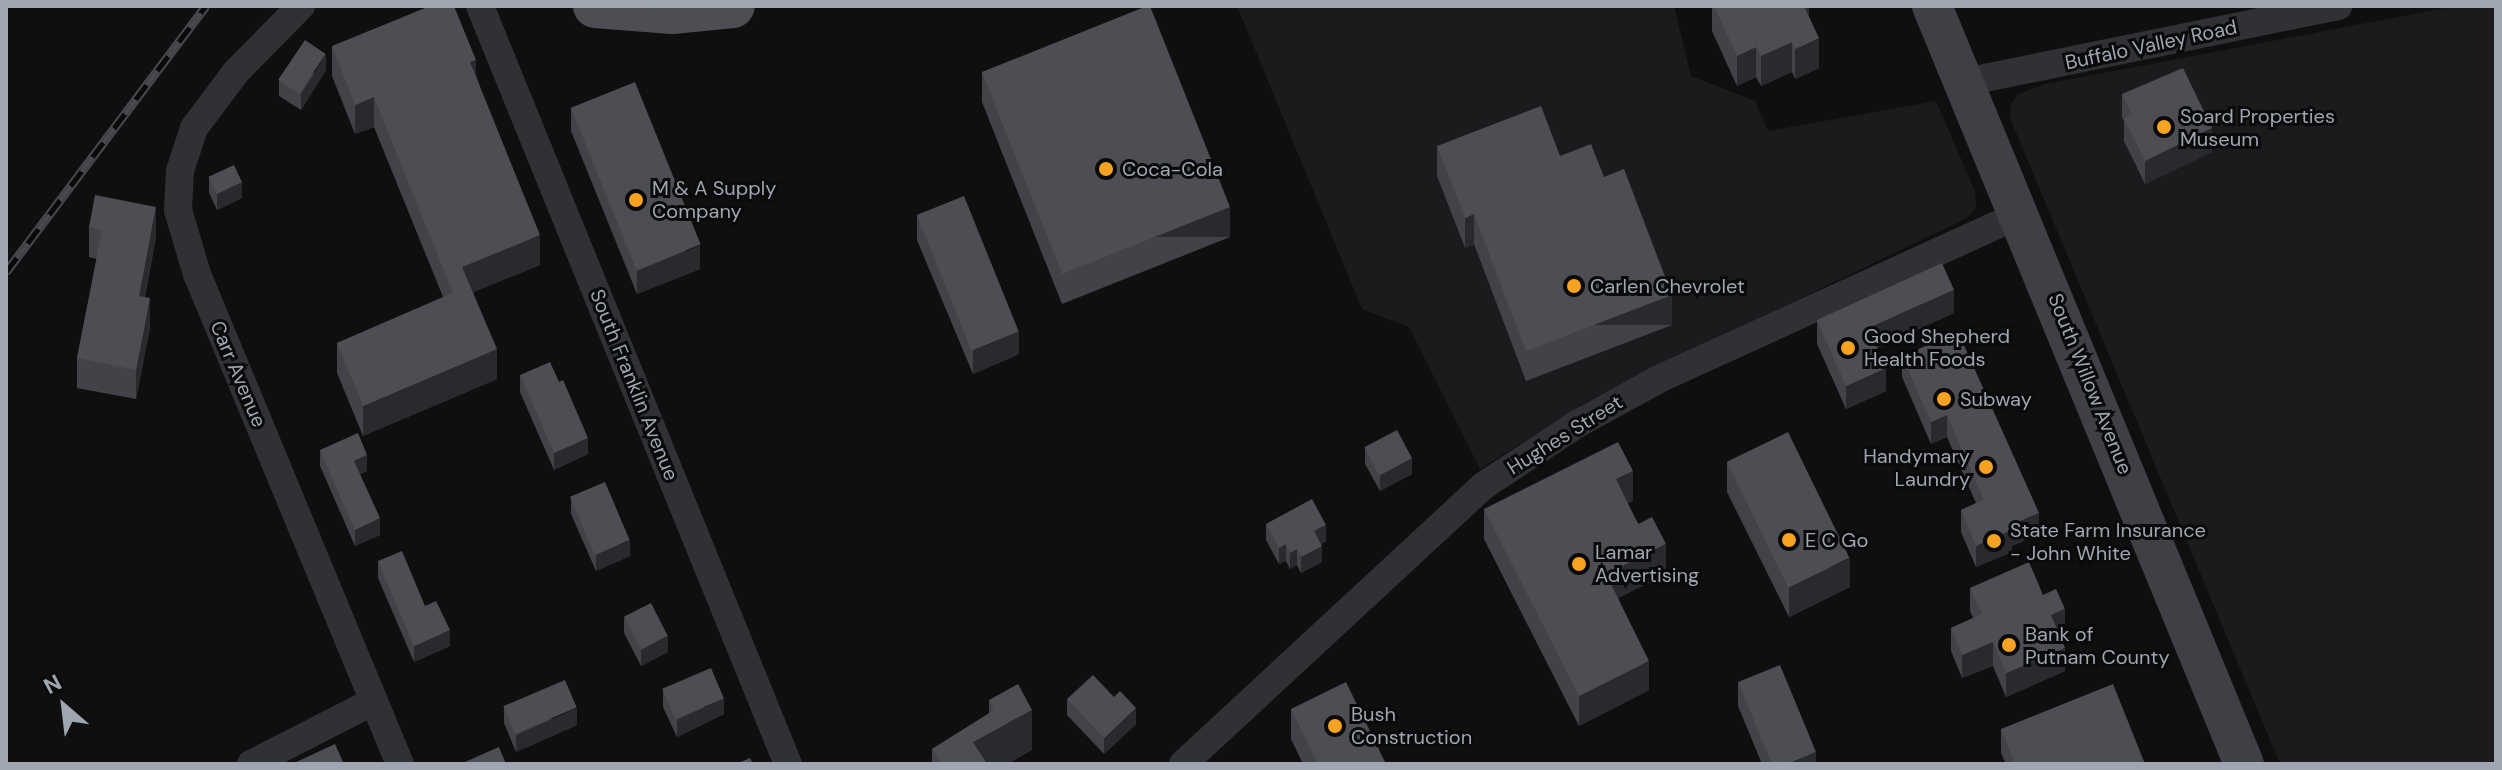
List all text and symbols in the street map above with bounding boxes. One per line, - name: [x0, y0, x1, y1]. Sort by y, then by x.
- street label: Buffalo Valley Road: [2063, 15, 2239, 75]
- place label: Soard Properties Museum: [2180, 104, 2335, 151]
- marker: Soard Properties Museum: [2155, 118, 2173, 136]
- place label: Coca-Cola: [1122, 157, 1223, 181]
- marker: Coca-Cola: [1097, 160, 1115, 178]
- place label: M & A Supply Company: [652, 176, 776, 223]
- marker: M & A Supply Company: [627, 191, 645, 209]
- place label: Carlen Chevrolet: [1590, 274, 1745, 298]
- marker: Carlen Chevrolet: [1565, 277, 1583, 295]
- street label: South Franklin Avenue: [585, 286, 683, 484]
- street label: South Willow Avenue: [2043, 290, 2137, 478]
- street label: Carr Avenue: [205, 317, 271, 431]
- place label: Good Shepherd Health Foods: [1864, 324, 2010, 371]
- marker: Good Shepherd Health Foods: [1839, 339, 1857, 357]
- place label: Subway: [1960, 387, 2032, 411]
- street label: Hughes Street: [1503, 390, 1627, 480]
- marker: Subway: [1935, 390, 1953, 408]
- place label: Handymary Laundry: [1863, 444, 1970, 491]
- marker: Handymary Laundry: [1977, 458, 1995, 476]
- place label: State Farm Insurance - John White: [2010, 518, 2206, 565]
- place label: E C Go: [1805, 528, 1868, 552]
- marker: E C Go: [1780, 531, 1798, 549]
- marker: State Farm Insurance - John White: [1985, 532, 2003, 550]
- place label: Lamar Advertising: [1595, 540, 1699, 587]
- marker: Lamar Advertising: [1570, 555, 1588, 573]
- place label: Bank of Putnam County: [2025, 622, 2169, 669]
- marker: Bank of Putnam County: [2000, 636, 2018, 654]
- north arrow: [24, 666, 104, 746]
- text: N: [39, 668, 66, 701]
- place label: Bush Construction: [1351, 702, 1472, 749]
- marker: Bush Construction: [1326, 717, 1344, 735]

